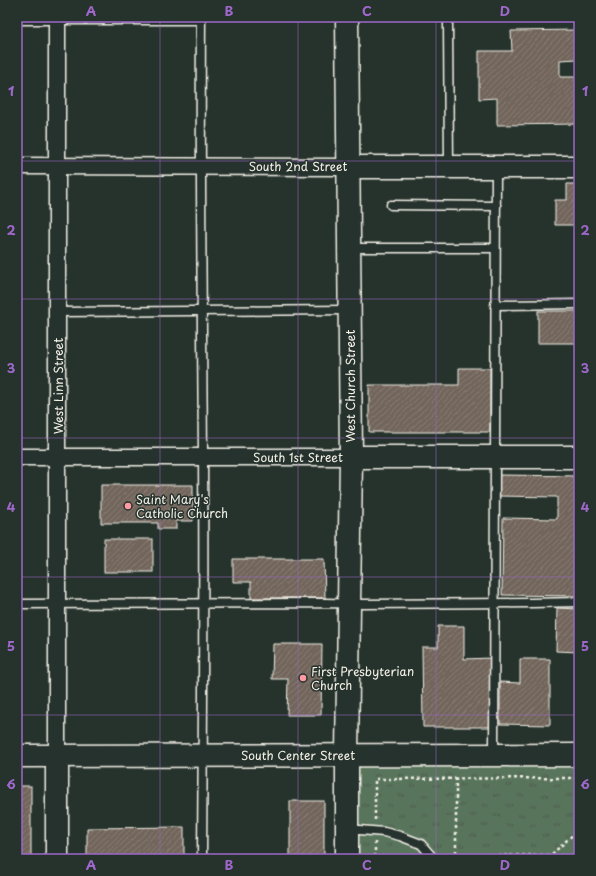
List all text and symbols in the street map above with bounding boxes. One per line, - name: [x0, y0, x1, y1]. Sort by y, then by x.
- text: A: [86, 1, 96, 20]
- text: B: [225, 1, 234, 20]
- text: C: [362, 1, 372, 20]
- text: D: [500, 1, 510, 20]
- text: 1: [8, 81, 14, 100]
- text: 1: [582, 81, 588, 100]
- street label: South 2nd Street: [249, 157, 347, 175]
- text: 2: [6, 220, 16, 239]
- text: 2: [580, 220, 590, 239]
- street label: West Church Street: [341, 329, 359, 442]
- street label: West Linn Street: [49, 338, 67, 434]
- text: 3: [7, 358, 16, 377]
- text: 3: [581, 358, 590, 377]
- street label: South 1st Street: [253, 448, 343, 466]
- place label: Saint Mary's Catholic Church: [136, 490, 228, 522]
- text: 4: [7, 497, 16, 516]
- text: 4: [581, 497, 590, 516]
- marker: Saint Mary's Catholic Church: [123, 501, 133, 511]
- text: 5: [7, 636, 15, 655]
- text: 5: [581, 636, 589, 655]
- place label: First Presbyterian Church: [311, 662, 414, 694]
- marker: First Presbyterian Church: [298, 673, 308, 683]
- street label: South Center Street: [241, 746, 355, 764]
- text: 6: [6, 774, 16, 793]
- text: 6: [580, 774, 590, 793]
- text: A: [86, 855, 96, 874]
- text: B: [225, 855, 234, 874]
- text: C: [362, 855, 372, 874]
- text: D: [500, 855, 510, 874]

